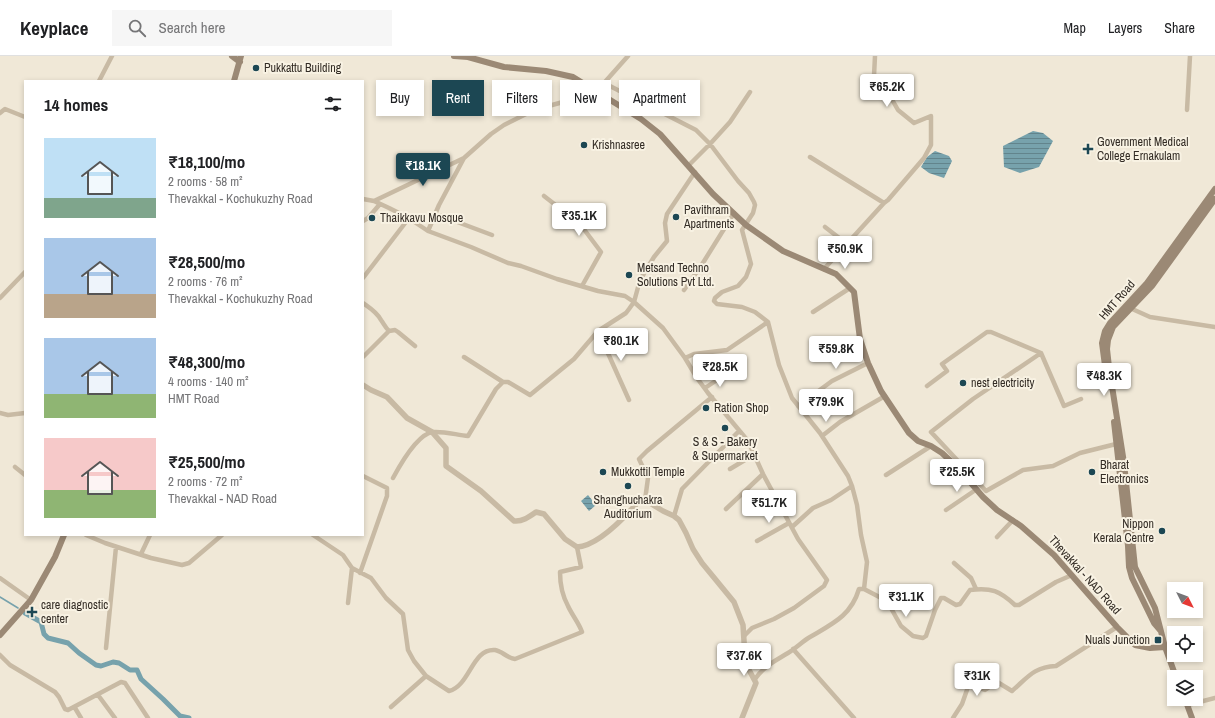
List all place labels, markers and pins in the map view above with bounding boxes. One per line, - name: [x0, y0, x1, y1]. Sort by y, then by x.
- place label: Pukkattu Building: [264, 60, 342, 76]
- marker: Pukkattu Building: [251, 63, 261, 73]
- pin: ₹65.2K: [854, 74, 920, 108]
- place label: Government Medical College Ernakulam: [1097, 134, 1188, 164]
- place label: Krishnasree: [592, 137, 645, 153]
- marker: Krishnasree: [579, 140, 589, 150]
- marker: Government Medical College Ernakulam: [1082, 143, 1094, 155]
- pin: ₹18.1K: [390, 153, 456, 187]
- place label: Pavithram Apartments: [683, 202, 734, 232]
- pin: ₹35.1K: [546, 203, 612, 237]
- place label: Thaikkavu Mosque: [380, 210, 463, 226]
- marker: Pavithram Apartments: [671, 212, 681, 222]
- marker: Thaikkavu Mosque: [367, 213, 377, 223]
- pin: ₹50.9K: [812, 236, 878, 270]
- place label: Metsand Techno Solutions Pvt Ltd.: [637, 260, 714, 290]
- marker: Metsand Techno Solutions Pvt Ltd.: [624, 270, 634, 280]
- pin: ₹80.1K: [588, 328, 654, 362]
- pin: ₹59.8K: [803, 336, 869, 370]
- pin: ₹28.5K: [687, 354, 753, 388]
- pin: ₹48.3K: [1071, 363, 1137, 397]
- place label: nest electricity: [971, 375, 1035, 391]
- marker: nest electricity: [958, 378, 968, 388]
- pin: ₹79.9K: [793, 389, 859, 423]
- place label: Ration Shop: [714, 400, 769, 416]
- marker: Ration Shop: [701, 403, 711, 413]
- marker: S & S - Bakery & Supermarket: [720, 423, 730, 433]
- place label: S & S - Bakery & Supermarket: [692, 434, 758, 464]
- place label: Bharat Electronics: [1100, 457, 1149, 487]
- pin: ₹25.5K: [924, 459, 990, 493]
- place label: Mukkottil Temple: [611, 464, 685, 480]
- marker: Mukkottil Temple: [598, 467, 608, 477]
- marker: Bharat Electronics: [1087, 467, 1097, 477]
- marker: Shanghuchakra Auditorium: [623, 481, 633, 491]
- pin: ₹51.7K: [736, 490, 802, 524]
- place label: Shanghuchakra Auditorium: [594, 492, 663, 522]
- place label: Nippon Kerala Centre: [1093, 516, 1154, 546]
- marker: Nippon Kerala Centre: [1157, 526, 1167, 536]
- pin: ₹31.1K: [873, 584, 939, 618]
- place label: care diagnostic center: [41, 597, 108, 627]
- marker: care diagnostic center: [26, 606, 38, 618]
- place label: Nuals Junction: [1085, 632, 1150, 648]
- marker: Nuals Junction: [1153, 635, 1163, 645]
- pin: ₹37.6K: [711, 643, 777, 677]
- pin: ₹31K: [953, 663, 1001, 697]

